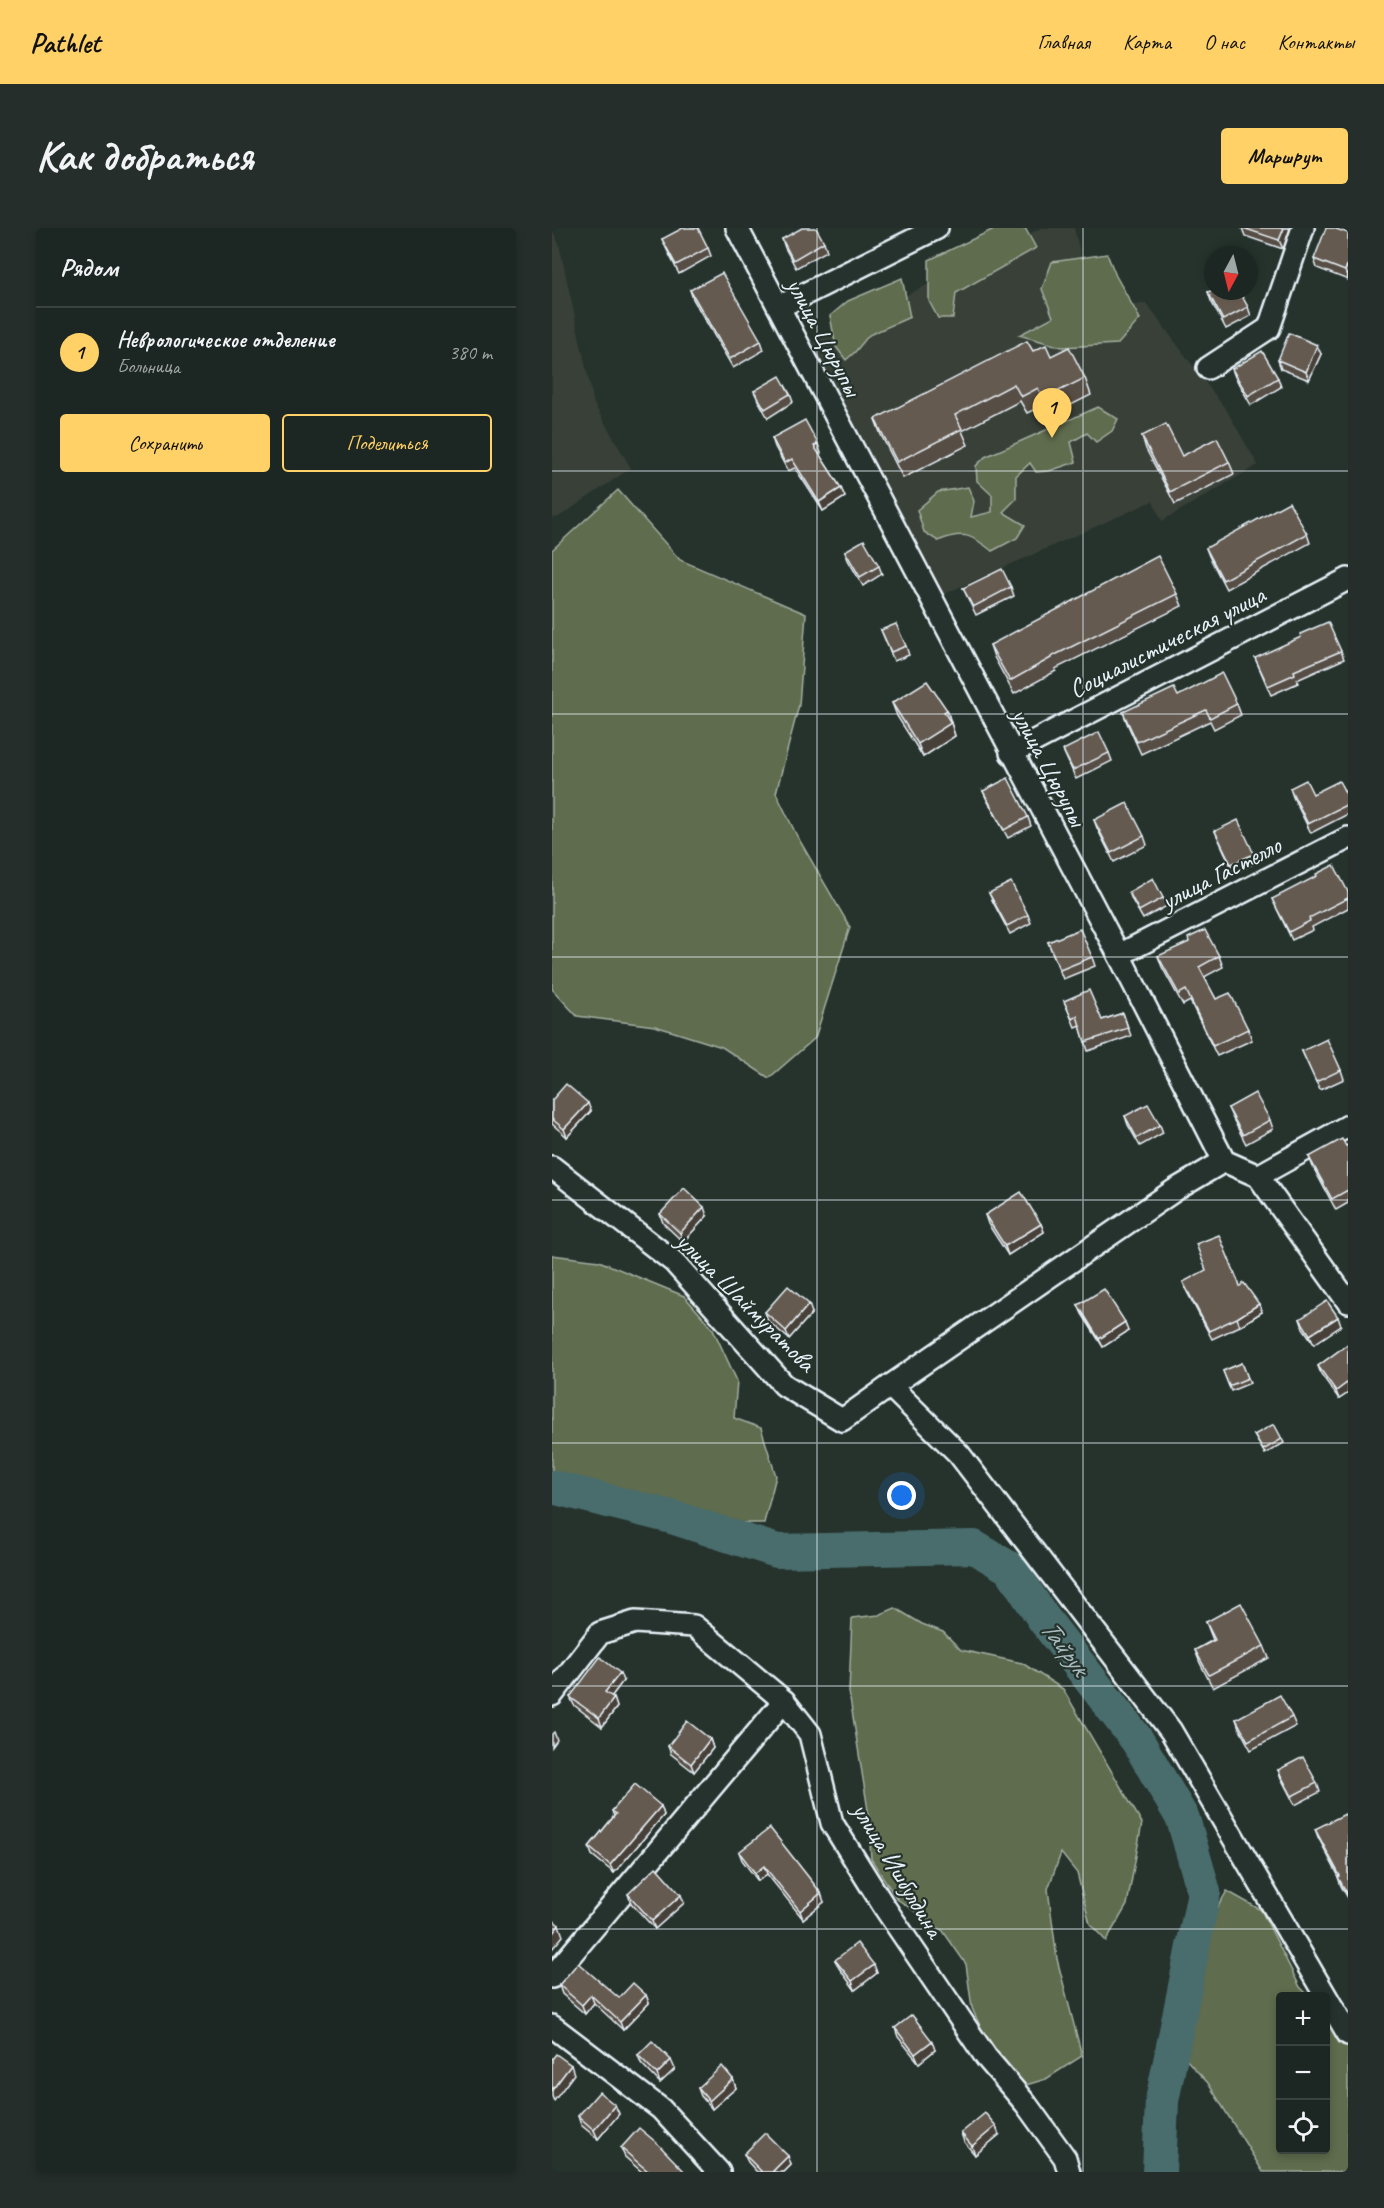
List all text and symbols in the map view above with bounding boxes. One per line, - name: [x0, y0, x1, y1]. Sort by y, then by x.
- text: Pathlet: [30, 25, 100, 60]
- text: Главная: [1037, 29, 1090, 55]
- text: Карта: [1123, 29, 1171, 55]
- text: О нас: [1204, 29, 1245, 55]
- text: Контакты: [1278, 29, 1354, 55]
- button: Маршрут: [1221, 128, 1348, 184]
- text: Как добраться: [36, 130, 253, 183]
- north arrow: [1204, 246, 1258, 300]
- text: Рядом: [60, 251, 118, 284]
- street label: улица Цюрупы: [778, 270, 870, 404]
- text: Неврологическое отделение: [117, 326, 335, 354]
- text: 1: [75, 340, 84, 365]
- text: 380 m: [449, 340, 492, 365]
- text: Больница: [117, 354, 180, 379]
- pin: 1: [1032, 388, 1072, 438]
- button: Сохранить: [60, 414, 270, 472]
- button: Поделиться: [282, 414, 492, 472]
- street label: Социалистическая улица: [1063, 578, 1272, 706]
- street label: улица Цюрупы: [1003, 700, 1095, 834]
- street label: улица Гастелло: [1154, 828, 1288, 918]
- street label: улица Шаймуратова: [668, 1224, 824, 1380]
- your location: [887, 1481, 916, 1510]
- water label: Тайрук: [1033, 1612, 1100, 1685]
- street label: улица Ишбулдина: [844, 1795, 952, 1946]
- map controls: [1276, 1992, 1330, 2154]
- button: +: [1276, 1992, 1330, 2046]
- button: −: [1276, 2046, 1330, 2100]
- button: locate: [1276, 2100, 1330, 2154]

